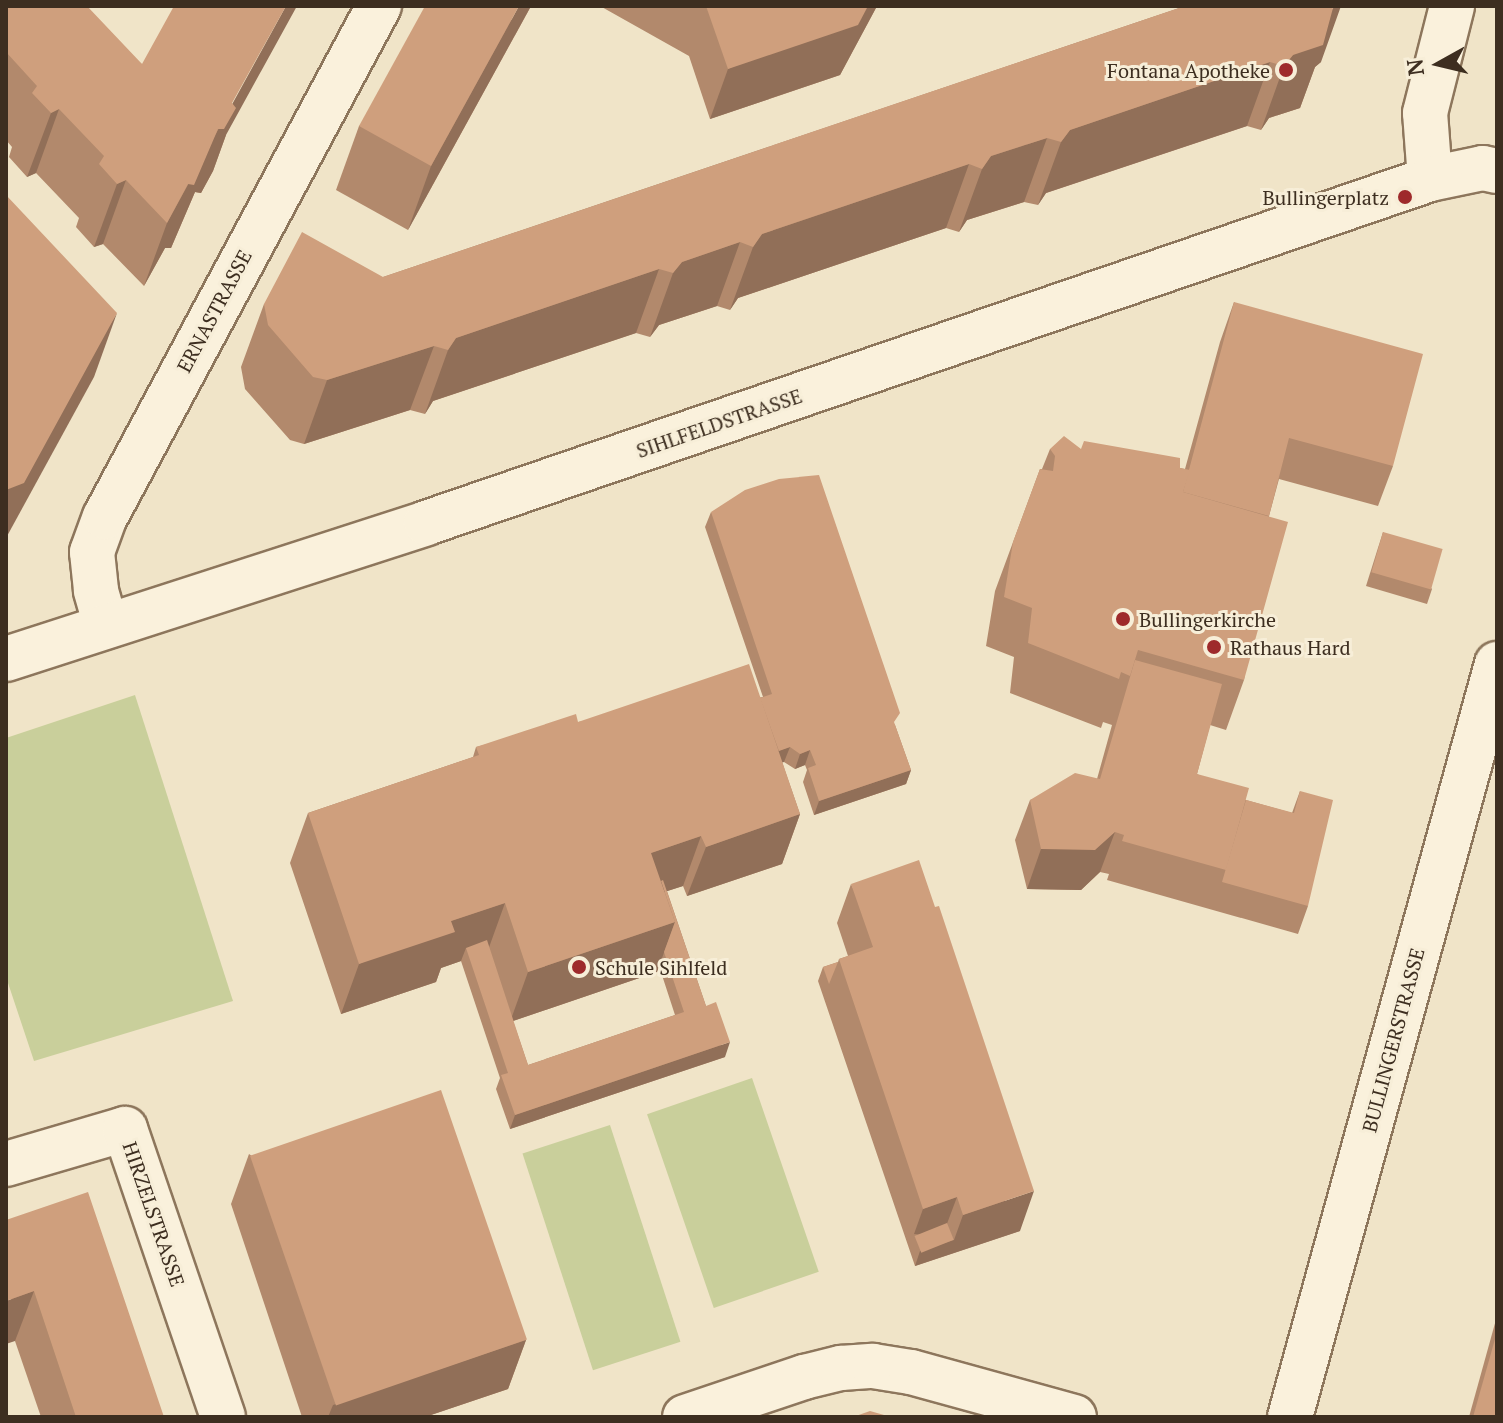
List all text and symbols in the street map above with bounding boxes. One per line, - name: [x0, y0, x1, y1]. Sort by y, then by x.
- north arrow: [1399, 24, 1479, 104]
- text: N: [1399, 57, 1430, 78]
- place label: Fontana Apotheke: [1107, 58, 1270, 82]
- marker: Fontana Apotheke: [1277, 61, 1295, 79]
- place label: Bullingerplatz: [1262, 185, 1389, 209]
- marker: Bullingerplatz: [1396, 188, 1414, 206]
- street label: ERNASTRASSE: [172, 246, 256, 376]
- street label: SIHLFELDSTRASSE: [633, 383, 805, 463]
- place label: Bullingerkirche: [1139, 607, 1276, 631]
- marker: Bullingerkirche: [1114, 610, 1132, 628]
- place label: Rathaus Hard: [1230, 635, 1351, 659]
- marker: Rathaus Hard: [1205, 638, 1223, 656]
- street label: BULLINGERSTRASSE: [1357, 945, 1429, 1135]
- place label: Schule Sihlfeld: [595, 955, 727, 979]
- marker: Schule Sihlfeld: [570, 958, 588, 976]
- street label: HIRZELSTRASSE: [118, 1138, 190, 1290]

